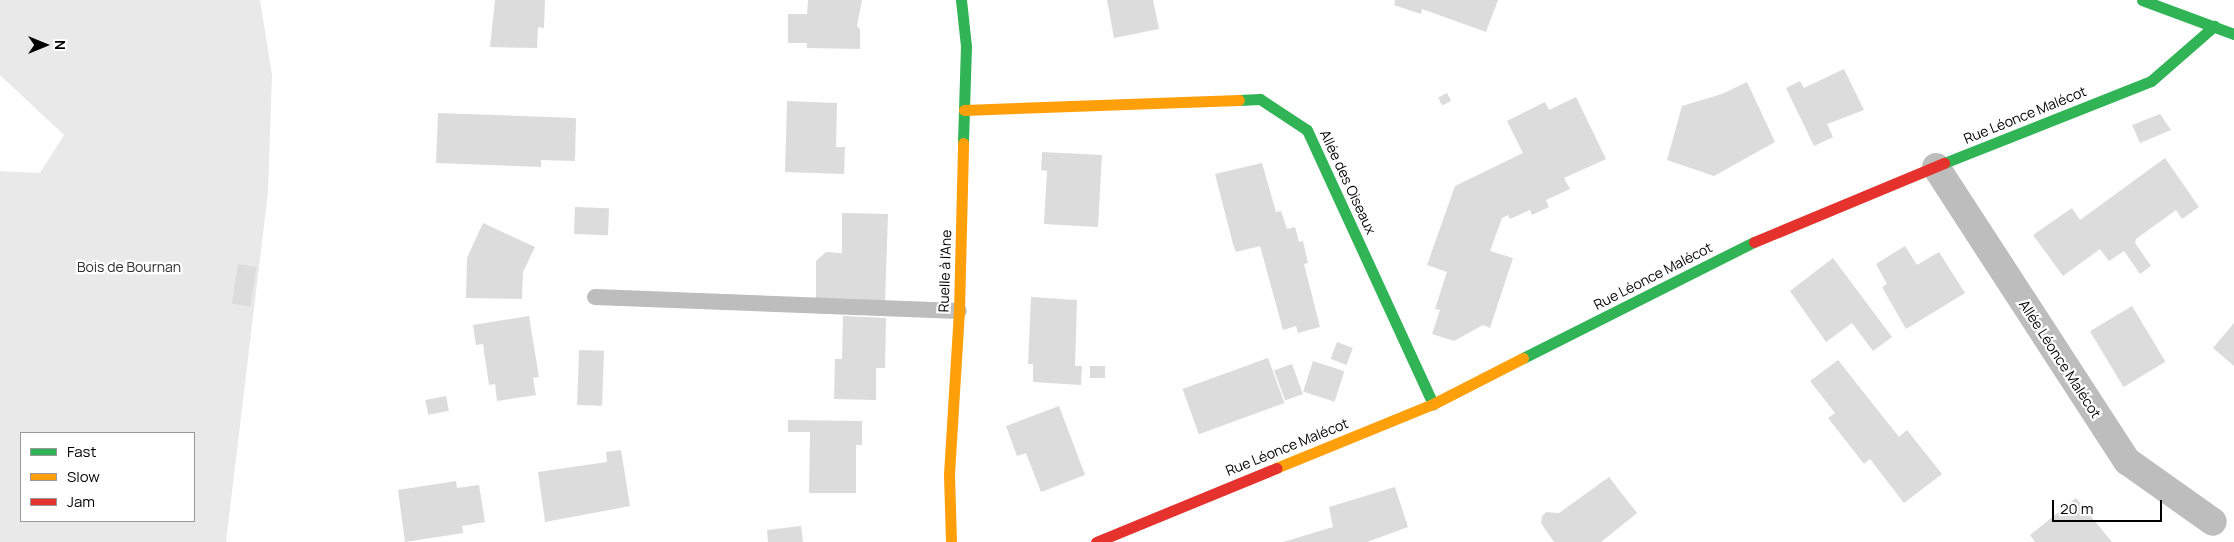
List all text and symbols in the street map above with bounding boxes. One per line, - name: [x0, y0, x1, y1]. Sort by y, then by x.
- north arrow: [20, 20, 70, 70]
- text: N: [51, 40, 70, 50]
- street label: Rue Léonce Malécot: [1961, 83, 2089, 147]
- street label: Allée des Oiseaux: [1316, 127, 1380, 237]
- street label: Ruelle à l'Ane: [935, 229, 955, 313]
- street label: Rue Léonce Malécot: [1591, 239, 1715, 313]
- park label: Bois de Bournan: [77, 259, 181, 275]
- street label: Allée Léonce Malécot: [2016, 297, 2104, 421]
- street label: Rue Léonce Malécot: [1223, 415, 1351, 479]
- legend: [20, 432, 195, 522]
- text: Fast: [67, 441, 96, 462]
- text: Slow: [67, 466, 100, 487]
- scale bar: [2054, 490, 2164, 522]
- text: Jam: [67, 491, 95, 512]
- text: 20 m: [2060, 498, 2093, 519]

